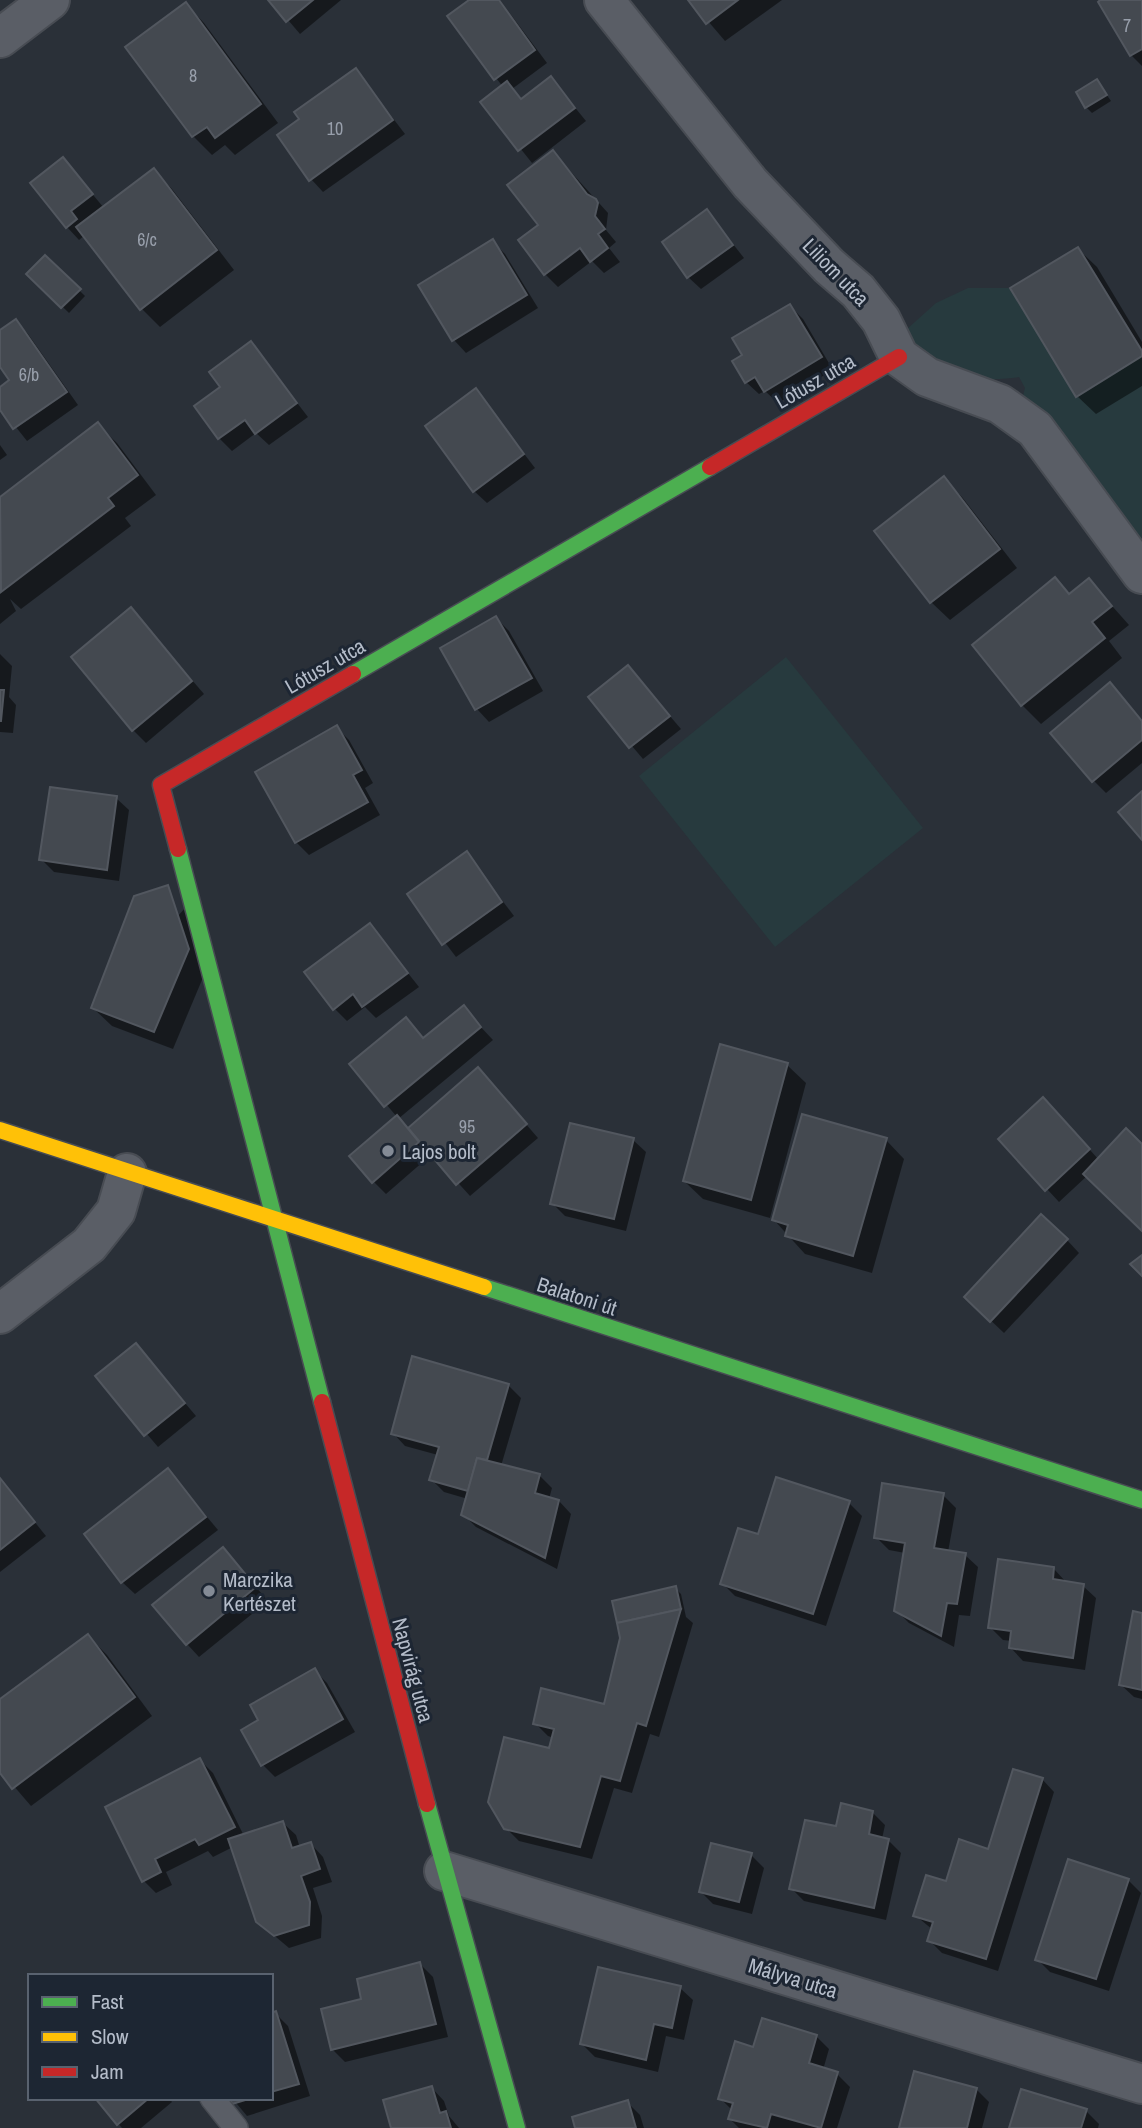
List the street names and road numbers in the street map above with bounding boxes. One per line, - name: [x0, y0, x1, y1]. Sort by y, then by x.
- street label: Liliom utca: [796, 232, 876, 313]
- street label: Lótusz utca: [770, 346, 861, 416]
- street label: Lótusz utca: [280, 631, 371, 701]
- street label: Balatoni út: [533, 1269, 621, 1323]
- street label: Napvirág utca: [385, 1614, 441, 1726]
- street label: Mályva utca: [745, 1951, 842, 2005]

